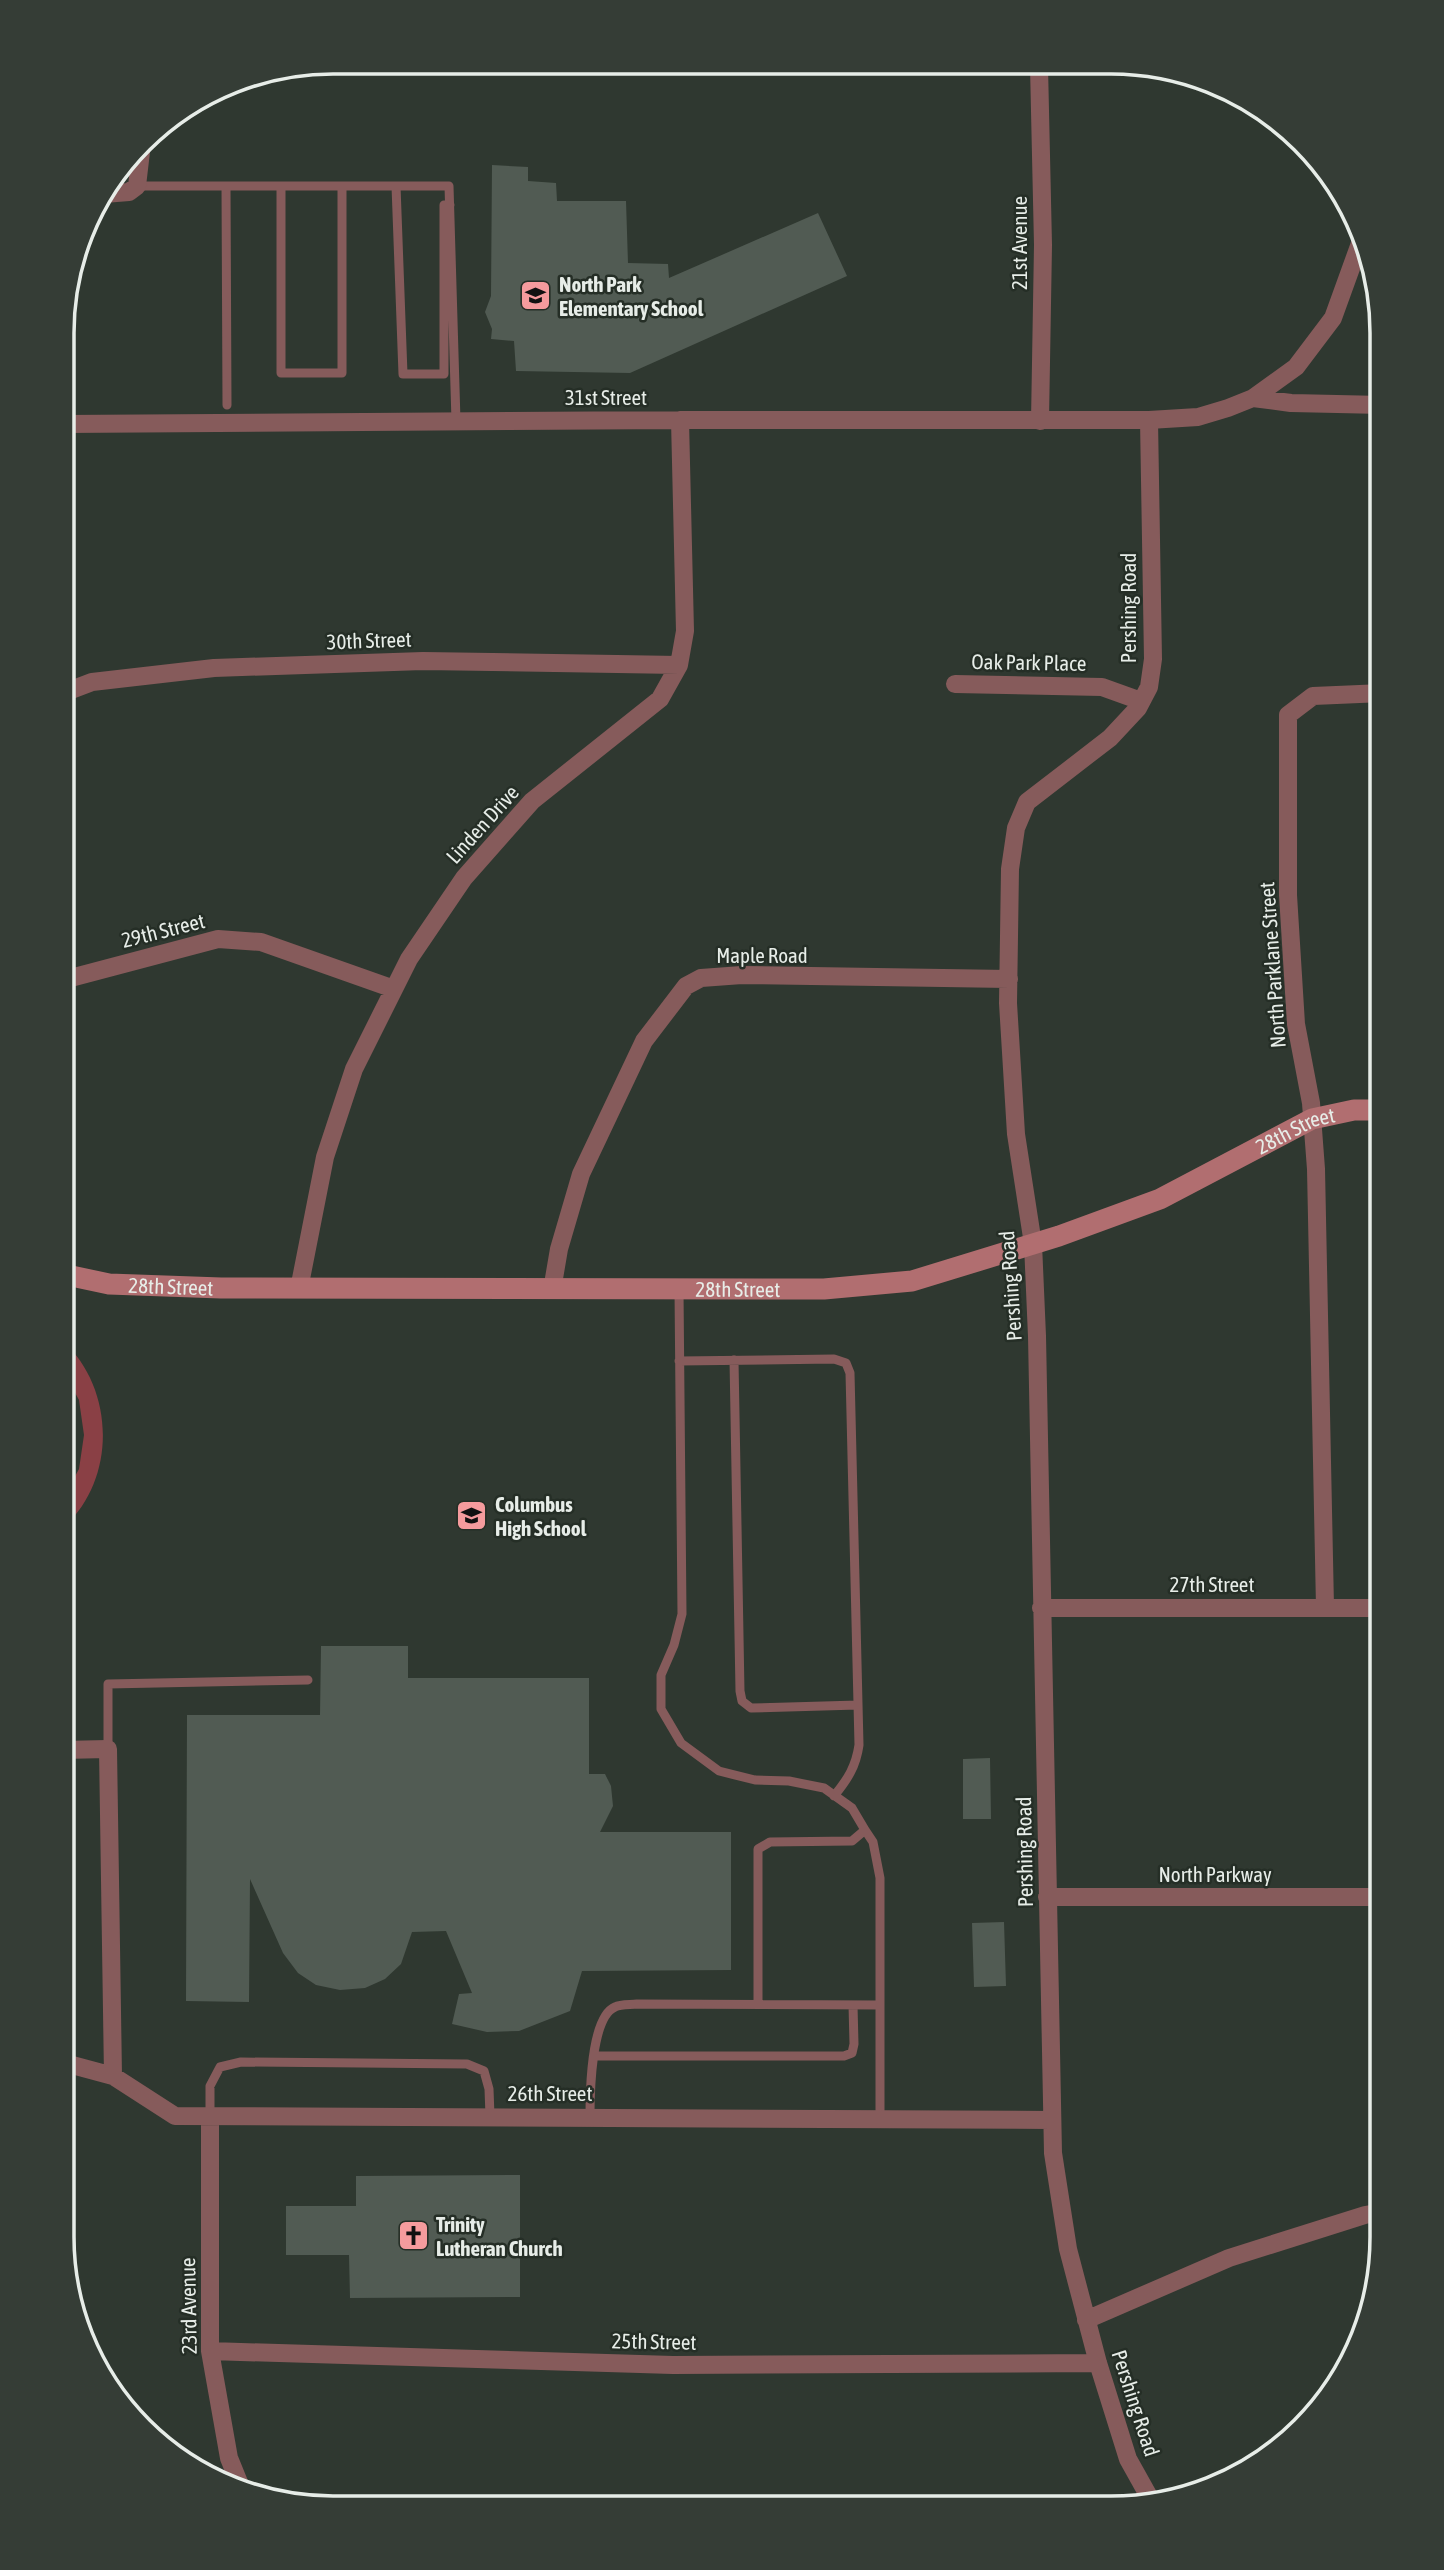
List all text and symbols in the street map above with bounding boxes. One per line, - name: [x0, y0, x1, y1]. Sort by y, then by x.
- street label: 21st Avenue: [1007, 196, 1031, 290]
- place label: North Park Elementary School: [559, 272, 704, 320]
- school or university icon: North Park Elementary School: [519, 279, 553, 313]
- street label: 31st Street: [565, 385, 647, 409]
- street label: Pershing Road: [1116, 553, 1140, 663]
- street label: 30th Street: [326, 627, 412, 653]
- street label: Oak Park Place: [971, 649, 1087, 675]
- street label: Linden Drive: [441, 780, 523, 868]
- street label: North Parklane Street: [1254, 881, 1290, 1049]
- street label: 29th Street: [119, 908, 207, 952]
- street label: Maple Road: [716, 943, 808, 967]
- street label: 28th Street: [1251, 1102, 1337, 1159]
- street label: Pershing Road: [994, 1230, 1026, 1342]
- street label: 28th Street: [128, 1273, 214, 1300]
- street label: 28th Street: [695, 1277, 780, 1301]
- place label: Columbus High School: [495, 1492, 587, 1540]
- school or university icon: Columbus High School: [455, 1499, 489, 1533]
- street label: 27th Street: [1170, 1572, 1254, 1596]
- street label: Pershing Road: [1011, 1797, 1037, 1907]
- street label: North Parkway: [1158, 1862, 1272, 1886]
- street label: 26th Street: [508, 2081, 592, 2105]
- place label: Trinity Lutheran Church: [436, 2212, 563, 2260]
- church icon: Trinity Lutheran Church: [396, 2219, 430, 2253]
- street label: 23rd Avenue: [175, 2257, 201, 2355]
- street label: 25th Street: [611, 2328, 697, 2354]
- street label: Pershing Road: [1108, 2347, 1164, 2459]

